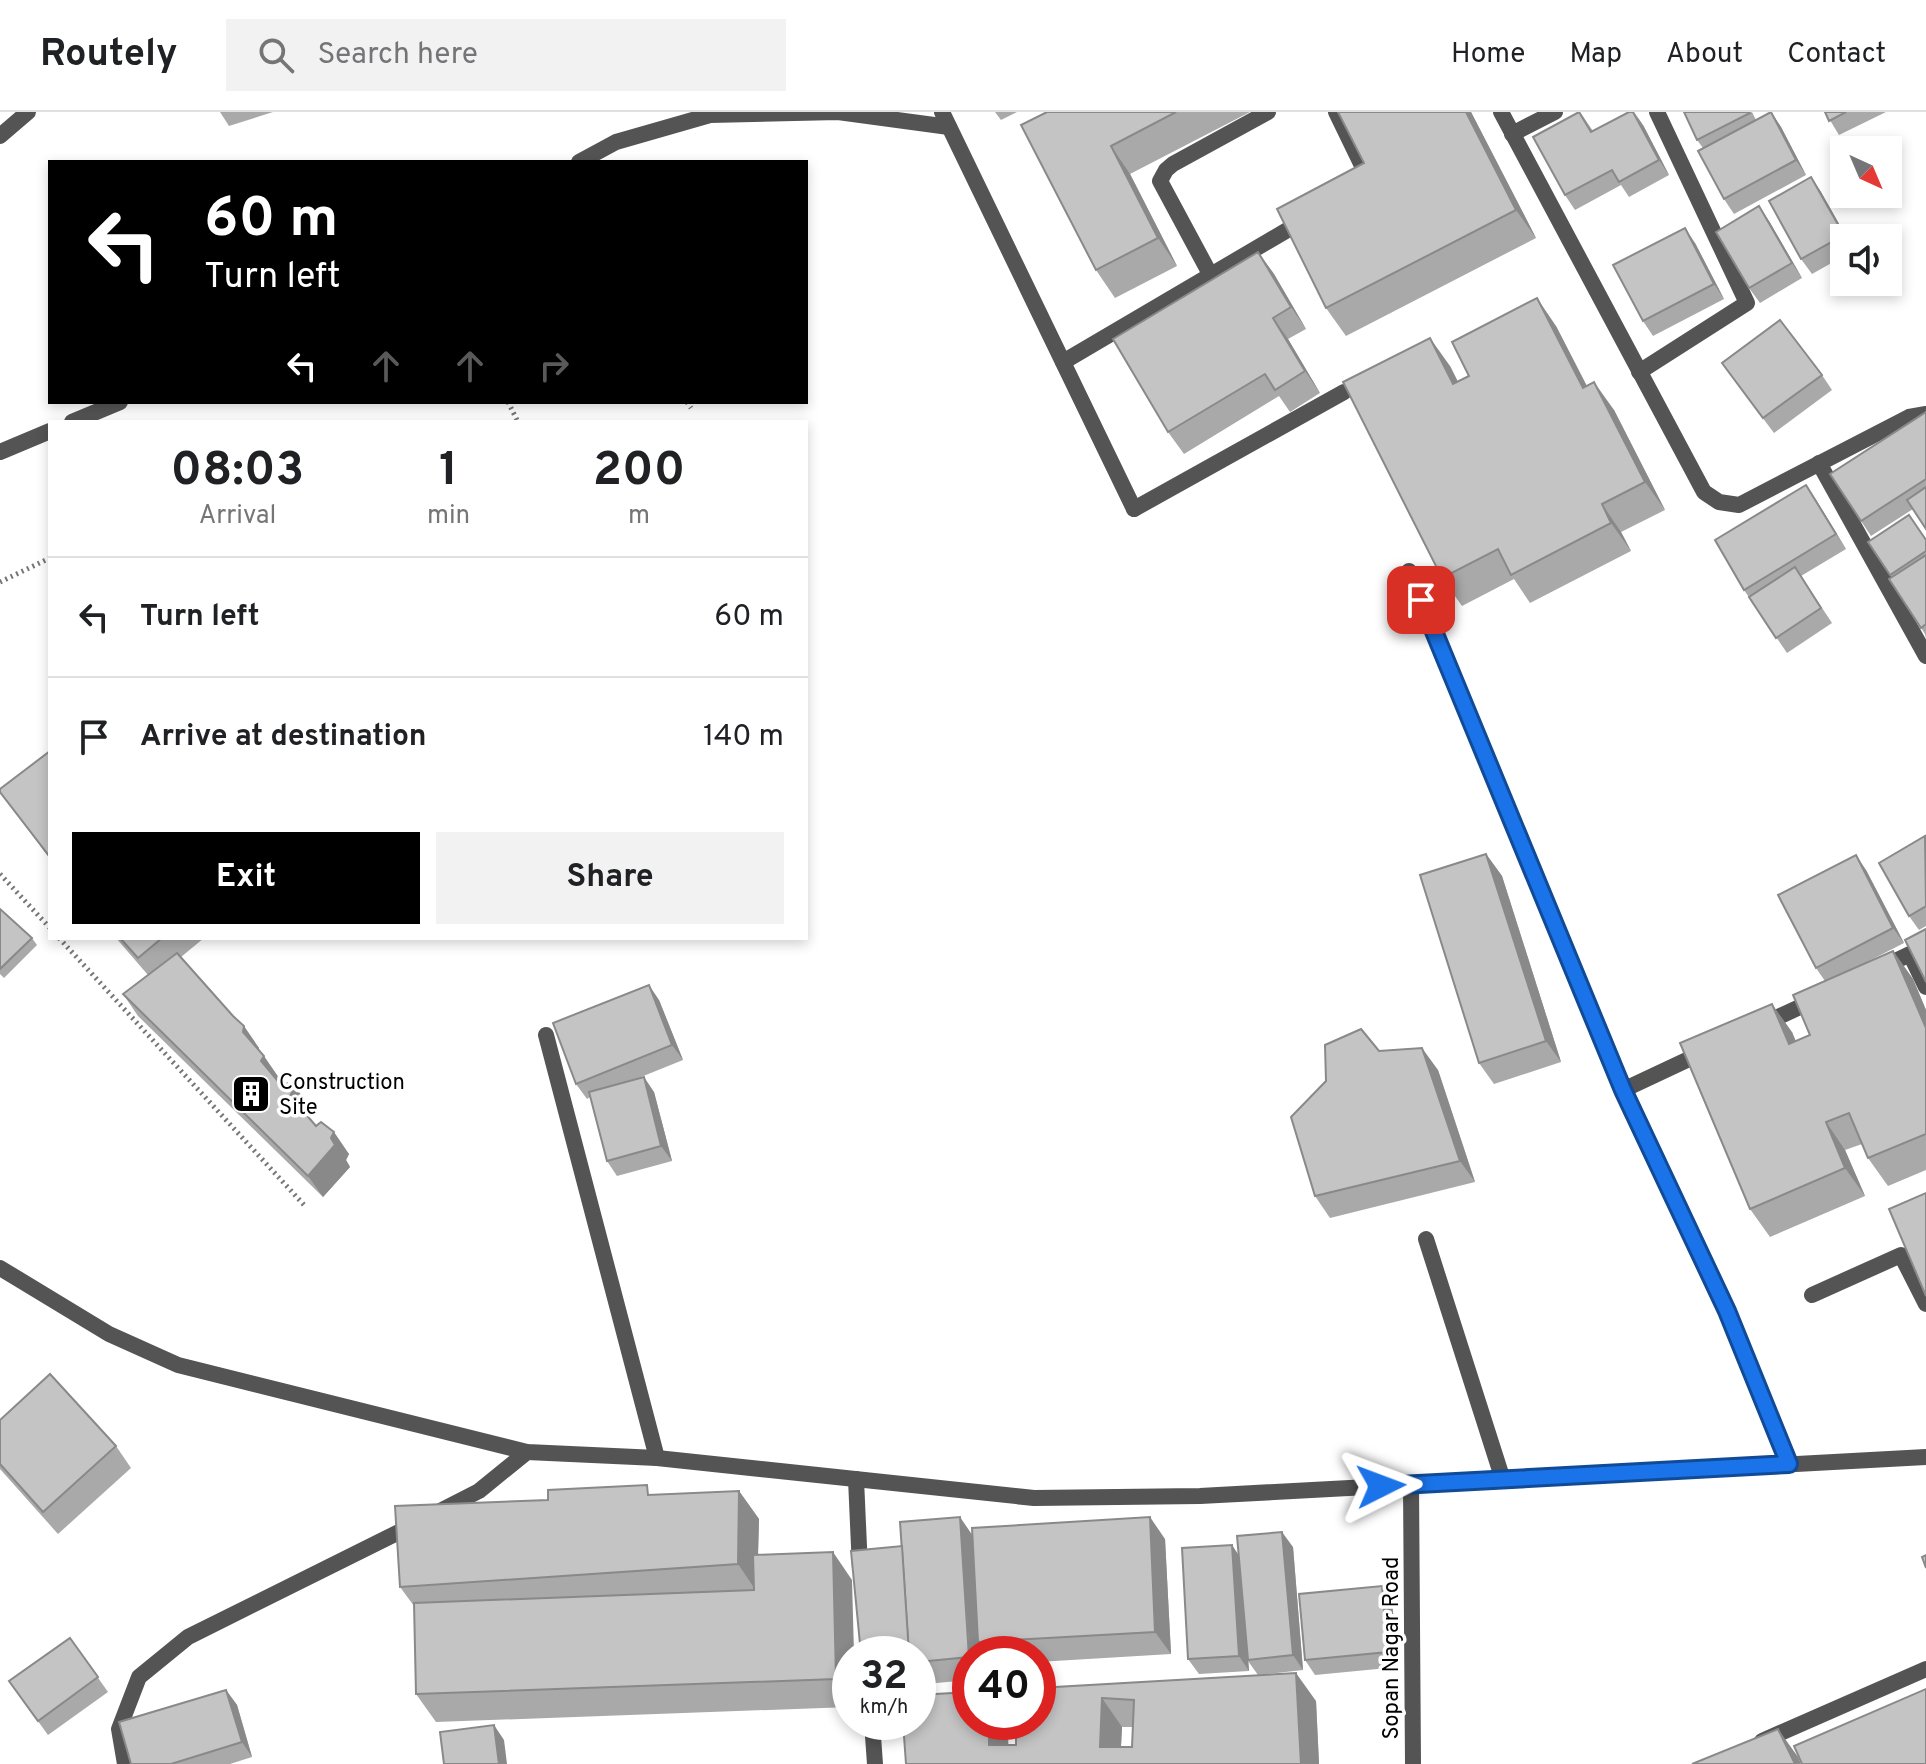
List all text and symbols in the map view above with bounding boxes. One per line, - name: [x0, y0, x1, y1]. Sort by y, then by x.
- search box: [226, 19, 786, 91]
- text: Routely: [40, 31, 178, 80]
- icon: search: [254, 33, 298, 77]
- text: Search here: [318, 37, 478, 74]
- text: Home: [1451, 37, 1525, 73]
- text: Map: [1569, 37, 1622, 73]
- text: About: [1666, 37, 1743, 73]
- text: Contact: [1787, 37, 1886, 73]
- north arrow: [1830, 136, 1902, 208]
- map controls: [1830, 136, 1902, 296]
- text: 60 m: [204, 186, 338, 256]
- icon: left: [72, 192, 176, 296]
- button: sound: [1830, 224, 1902, 296]
- text: Turn left: [204, 255, 341, 301]
- icon: left: [280, 344, 324, 388]
- icon: ahead: [364, 344, 408, 388]
- icon: ahead: [448, 344, 492, 388]
- icon: right: [532, 344, 576, 388]
- text: 08:03: [171, 442, 304, 502]
- text: 1: [439, 442, 458, 502]
- text: 200: [593, 442, 685, 502]
- text: Arrival: [199, 500, 276, 533]
- text: min: [427, 500, 470, 533]
- text: m: [628, 500, 650, 533]
- pin: [1387, 566, 1455, 634]
- icon: arrive: [1399, 578, 1443, 622]
- icon: left: [72, 595, 116, 639]
- text: Turn left: [140, 599, 260, 636]
- text: 60 m: [714, 599, 784, 636]
- icon: arrive: [72, 715, 116, 759]
- text: Arrive at destination: [140, 719, 426, 756]
- text: 140 m: [703, 719, 784, 756]
- button: Exit: [72, 832, 420, 924]
- button: Share: [436, 832, 784, 924]
- place label: Construction Site: [279, 1070, 405, 1122]
- building icon: Construction Site: [230, 1073, 272, 1115]
- position arrow: [1339, 1444, 1423, 1528]
- street label: Sopan Nagar Road: [1379, 1557, 1406, 1739]
- speed limit sign: 40: [952, 1636, 1056, 1740]
- text: 32: [860, 1653, 908, 1703]
- text: km/h: [860, 1695, 908, 1721]

